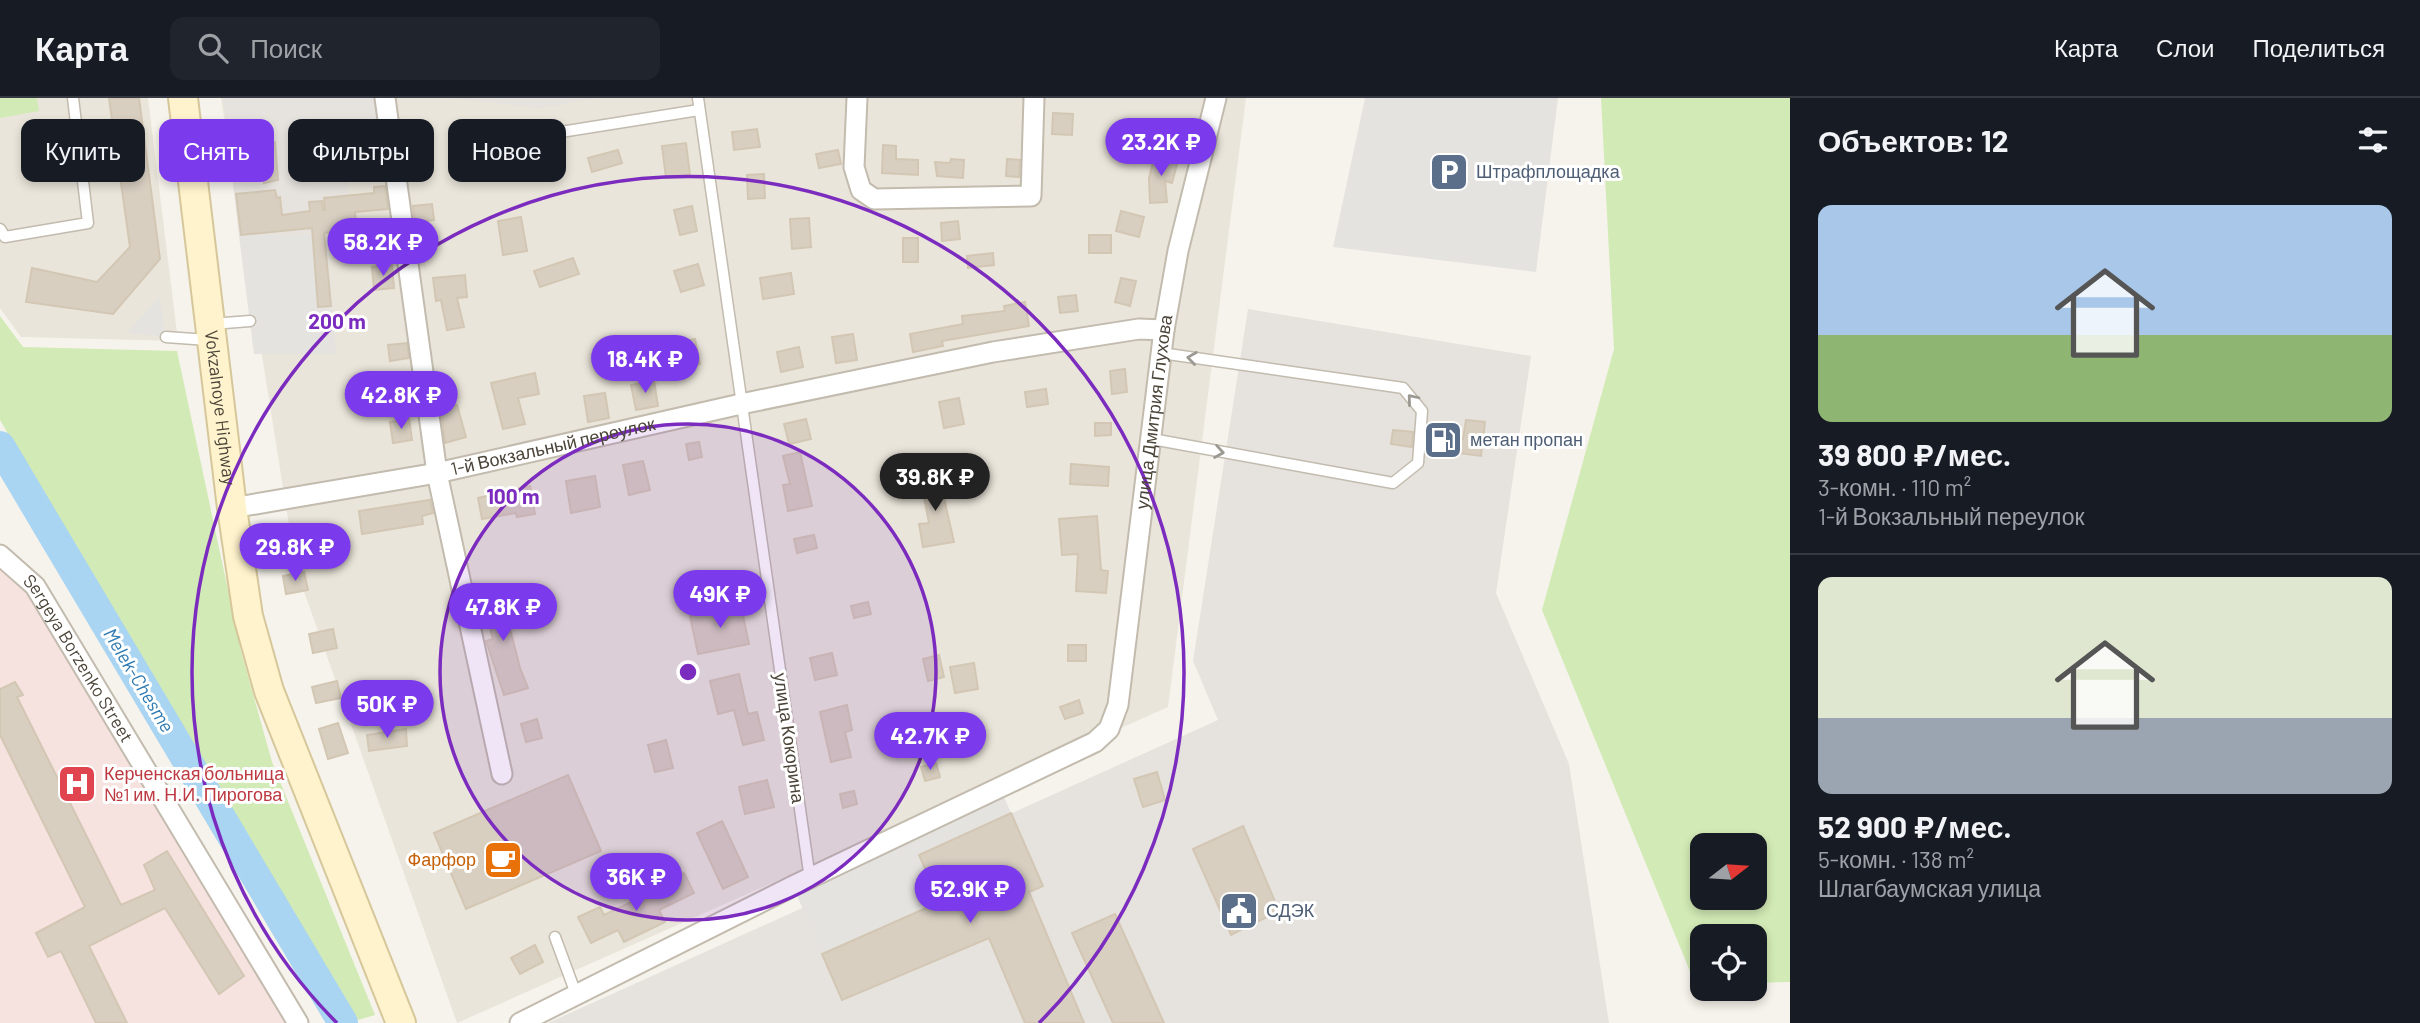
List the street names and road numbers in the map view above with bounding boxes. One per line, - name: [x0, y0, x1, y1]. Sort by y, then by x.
- street label: улица Дмитрия Глухова: [1130, 312, 1177, 510]
- street label: Vokzalnoye Highway: [201, 329, 241, 486]
- street label: 1-й Вокзальный переулок: [449, 412, 657, 480]
- street label: Sergeya Borzenko Street: [19, 569, 138, 746]
- street label: улица Кокорина: [770, 671, 810, 806]

